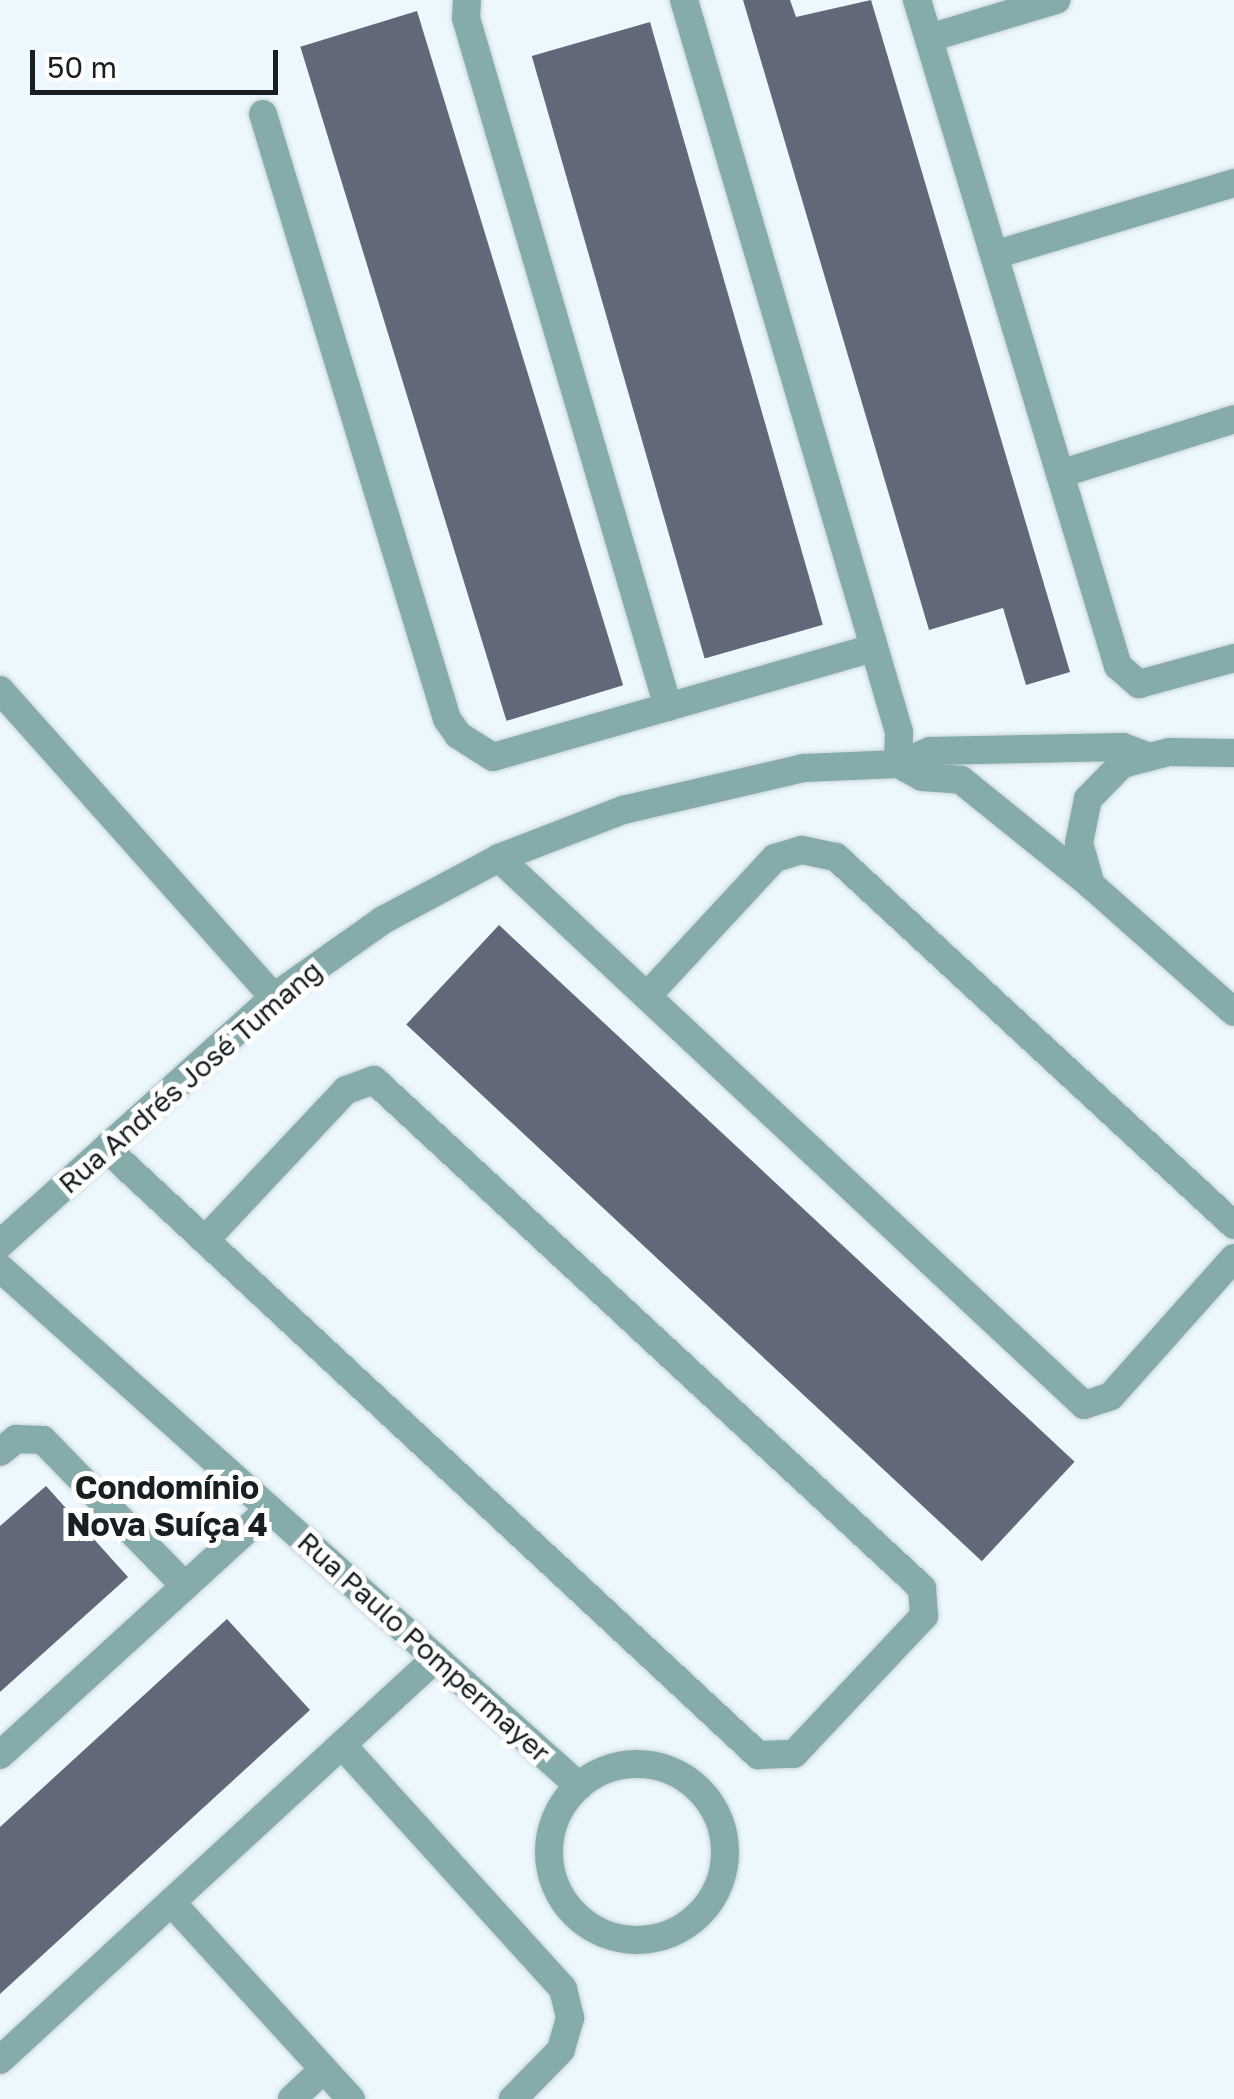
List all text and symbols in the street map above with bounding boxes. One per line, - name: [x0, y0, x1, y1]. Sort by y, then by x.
- scale bar: [35, 30, 282, 92]
- text: 50 m: [47, 49, 117, 85]
- street label: Rua Andrés José Tumang: [52, 954, 328, 1200]
- district label: Condomínio Nova Suíça 4: [66, 1469, 268, 1544]
- street label: Rua Paulo Pompermayer: [291, 1525, 557, 1769]

